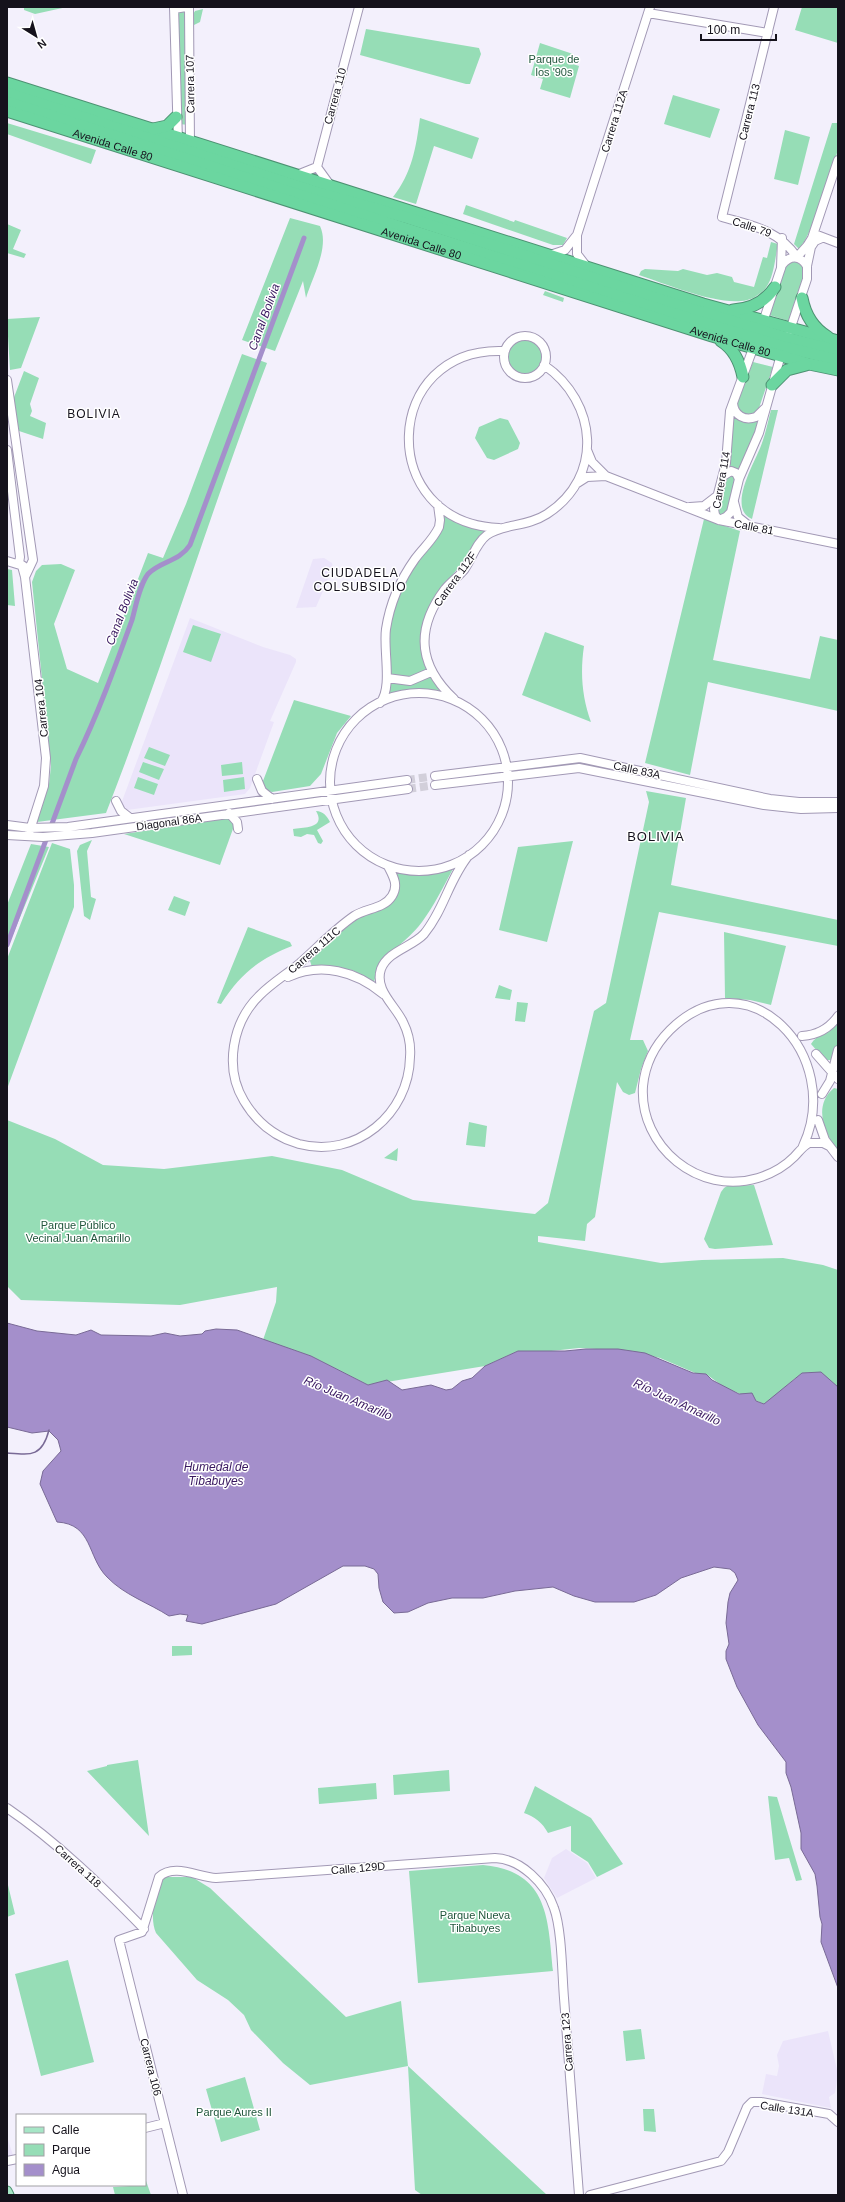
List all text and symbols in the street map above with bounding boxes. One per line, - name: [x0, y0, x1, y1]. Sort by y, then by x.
- north arrow: [16, 16, 56, 56]
- scale bar: [701, 16, 776, 42]
- text: 100 m: [707, 23, 740, 37]
- text: N: [35, 37, 49, 51]
- park label: Parque de los '90s: [529, 53, 579, 78]
- street label: Carrera 107: [183, 55, 197, 113]
- street label: Carrera 110: [322, 66, 348, 126]
- street label: Carrera 113: [736, 82, 762, 142]
- street label: Carrera 112A: [599, 87, 629, 154]
- street label: Avenida Calle 80: [71, 126, 154, 163]
- street label: Calle 79: [731, 215, 773, 239]
- street label: Avenida Calle 80: [380, 225, 463, 262]
- water label: Canal Bolivia: [245, 281, 283, 352]
- street label: Avenida Calle 80: [689, 323, 772, 359]
- district label: BOLIVIA: [67, 407, 121, 421]
- street label: Carrera 114: [710, 450, 732, 510]
- street label: Calle 81: [733, 517, 775, 537]
- street label: Carrera 112F: [431, 549, 479, 609]
- district label: CIUDADELA COLSUBSIDIO: [313, 566, 407, 594]
- water label: Canal Bolivia: [103, 576, 141, 647]
- street label: Carrera 104: [32, 678, 50, 738]
- street label: Calle 83A: [612, 759, 662, 781]
- street label: Diagonal 86A: [135, 811, 203, 833]
- district label: BOLIVIA: [627, 829, 685, 844]
- street label: Carrera 111C: [286, 924, 343, 976]
- park label: Parque Público Vecinal Juan Amarillo: [26, 1219, 130, 1244]
- water label: Río Juan Amarillo: [302, 1373, 394, 1423]
- water label: Río Juan Amarillo: [631, 1376, 723, 1428]
- water label: Humedal de Tibabuyes: [184, 1460, 249, 1488]
- street label: Carrera 118: [52, 1842, 104, 1890]
- street label: Calle 129D: [330, 1860, 386, 1876]
- park label: Parque Nueva Tibabuyes: [440, 1909, 511, 1934]
- street label: Carrera 123: [559, 2012, 575, 2072]
- street label: Carrera 106: [138, 2037, 164, 2097]
- street label: Calle 131A: [759, 2099, 815, 2119]
- park label: Parque Aures II: [196, 2106, 272, 2118]
- legend: [16, 2114, 146, 2186]
- text: Calle: [52, 2123, 80, 2137]
- text: Parque: [52, 2143, 91, 2157]
- text: Agua: [52, 2163, 80, 2177]

